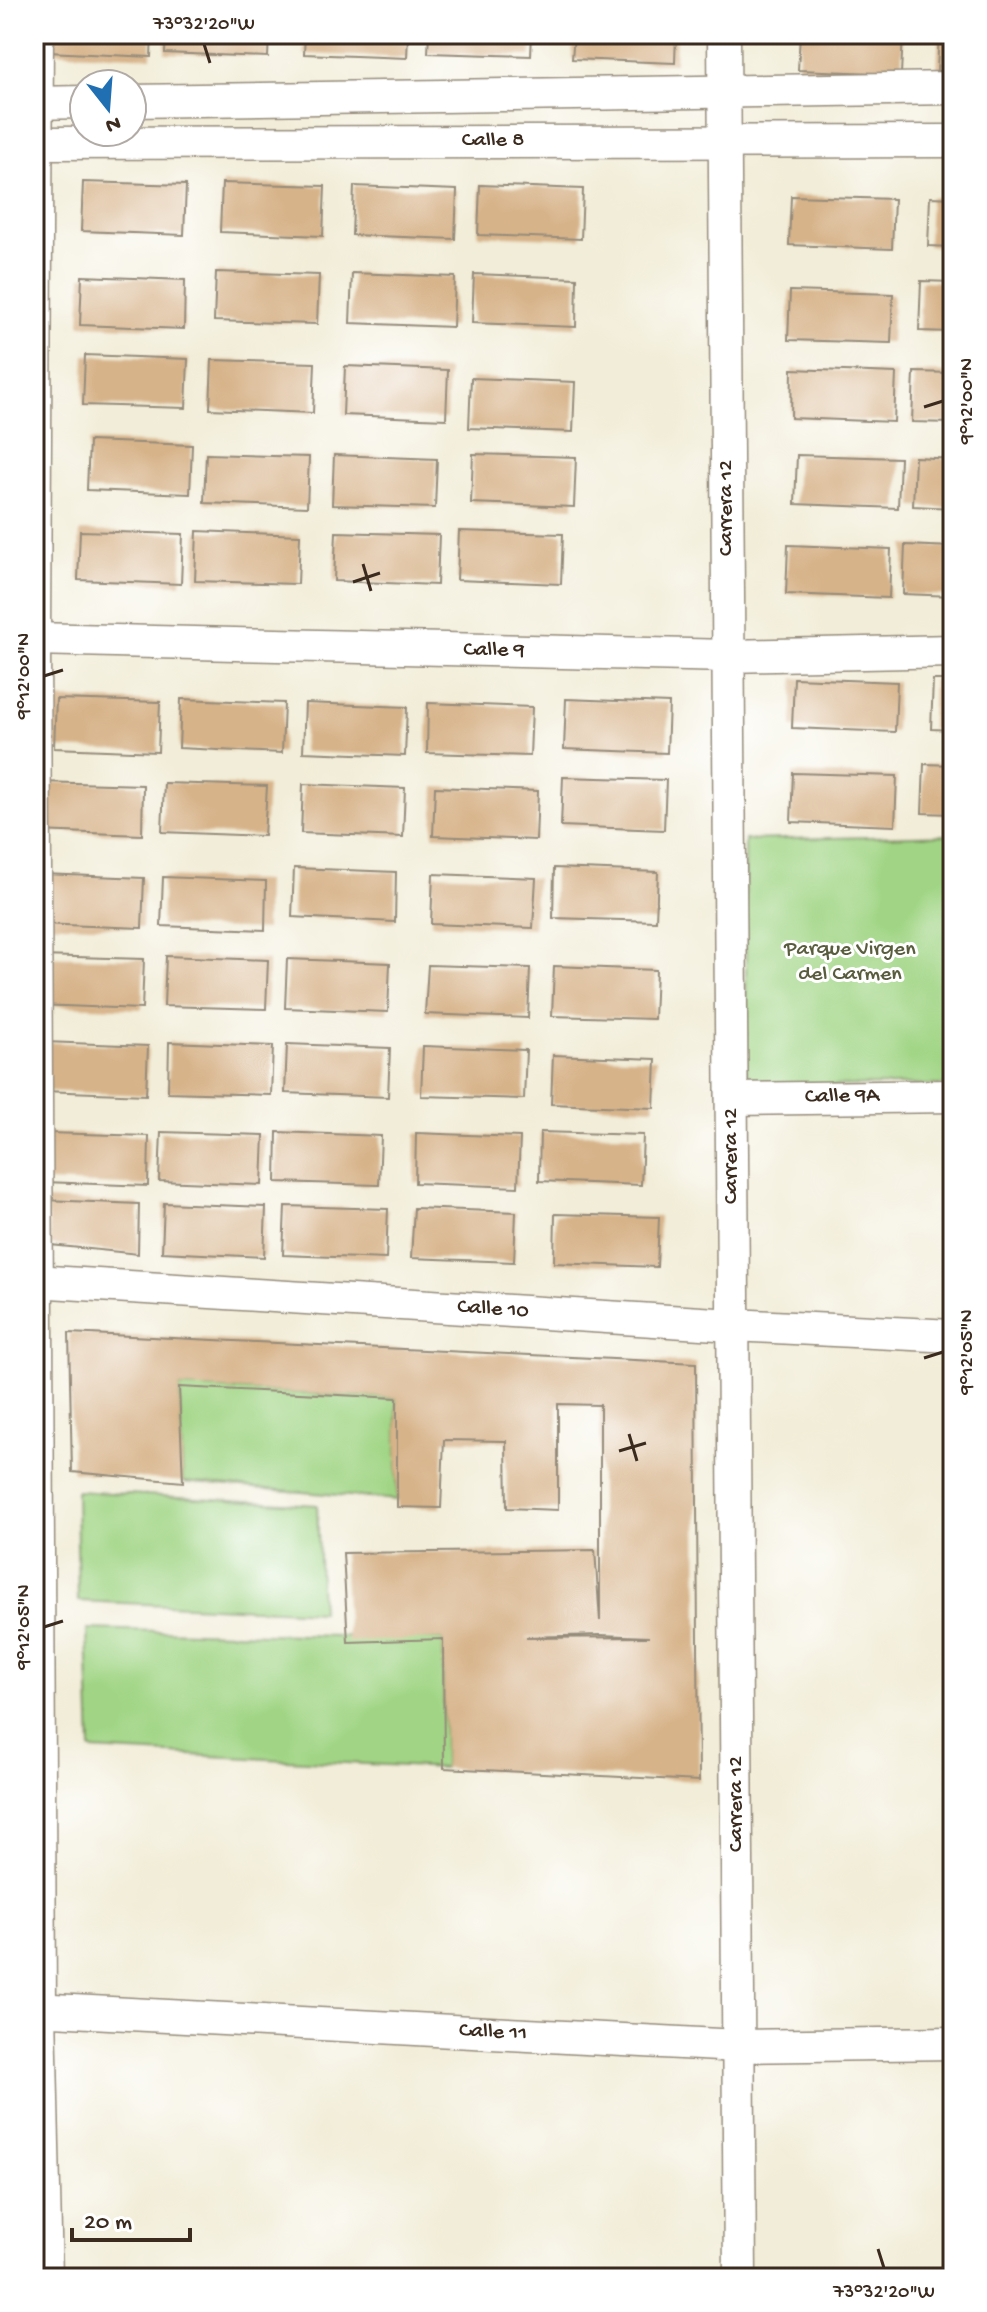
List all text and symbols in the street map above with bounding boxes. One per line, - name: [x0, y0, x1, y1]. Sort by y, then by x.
- text: 73°32'20"W: [152, 14, 255, 37]
- north arrow: [68, 68, 148, 148]
- text: N: [102, 109, 123, 138]
- street label: Calle 8: [462, 128, 524, 154]
- text: 9°12'00"N: [957, 358, 980, 445]
- street label: Carrera 12: [714, 460, 740, 556]
- text: 9°12'00"N: [14, 633, 37, 720]
- street label: Calle 9: [463, 637, 525, 665]
- park label: Parque Virgen del Carmen: [783, 937, 916, 988]
- street label: Calle 9A: [805, 1083, 880, 1111]
- street label: Carrera 12: [719, 1108, 745, 1204]
- street label: Calle 10: [456, 1295, 530, 1325]
- text: 9°12'05"N: [957, 1309, 980, 1396]
- text: 9°12'05"N: [14, 1584, 37, 1671]
- street label: Carrera 12: [724, 1756, 750, 1852]
- street label: Calle 11: [458, 2018, 528, 2048]
- scale bar: [72, 2192, 190, 2242]
- text: 20 m: [84, 2209, 132, 2238]
- text: 73°32'20"W: [832, 2282, 935, 2305]

